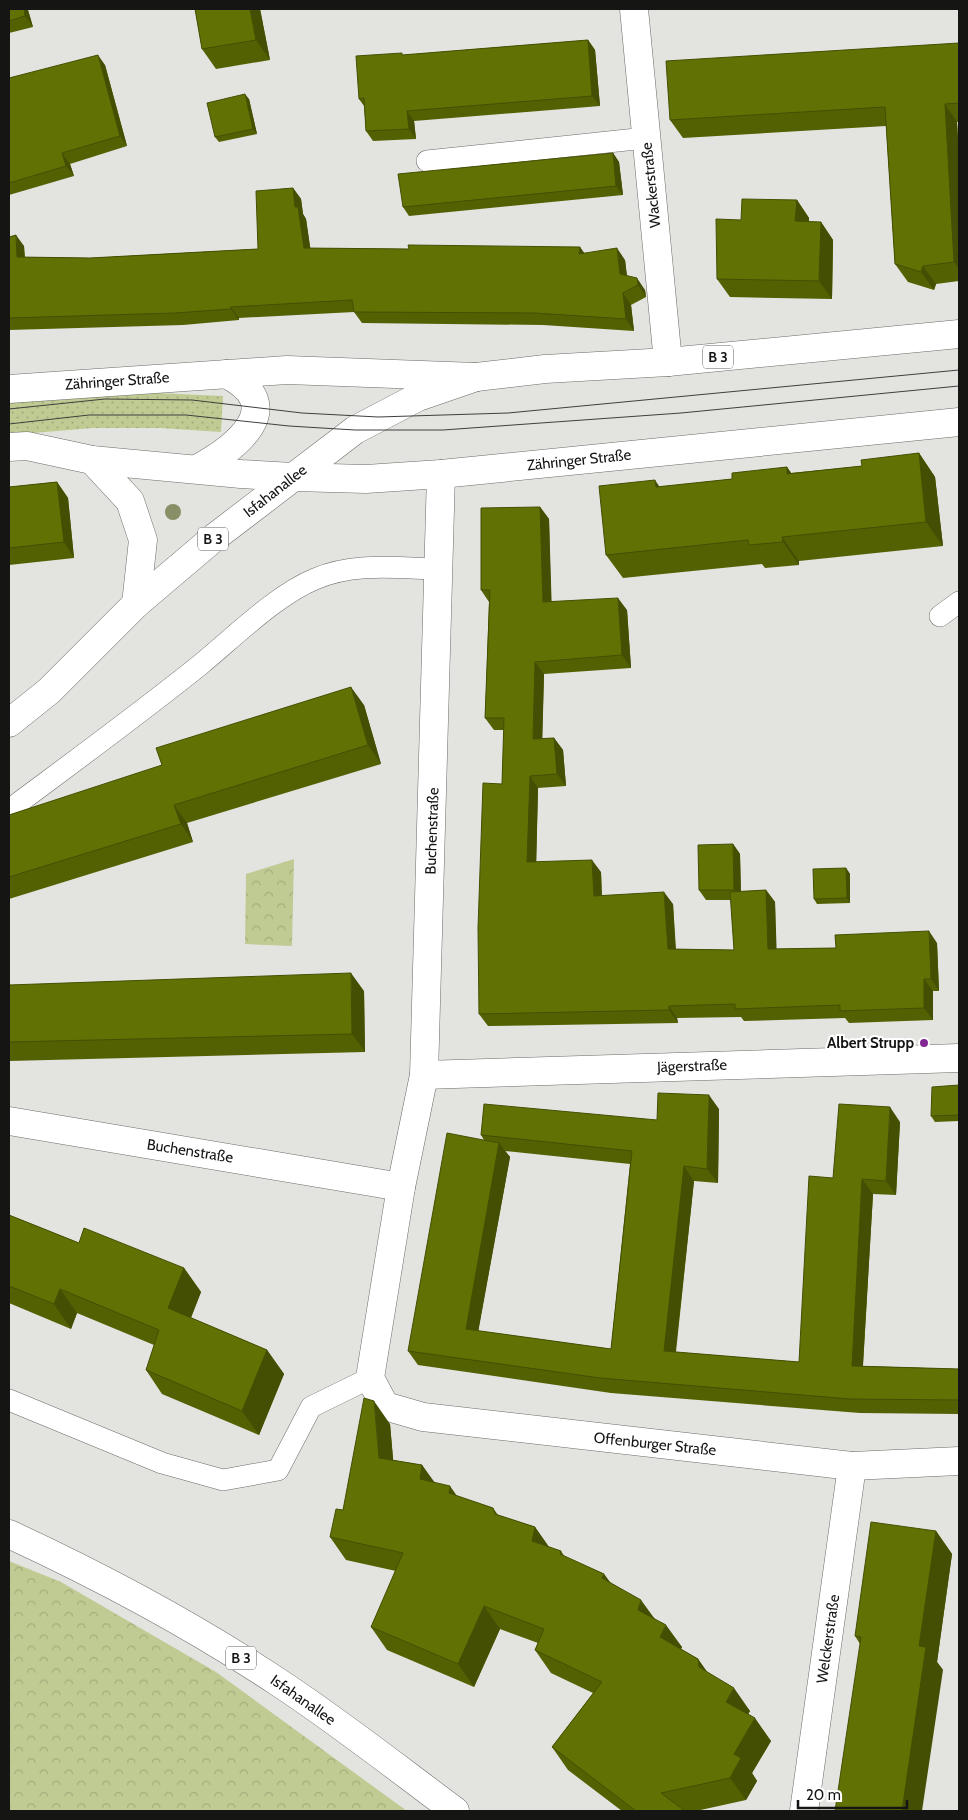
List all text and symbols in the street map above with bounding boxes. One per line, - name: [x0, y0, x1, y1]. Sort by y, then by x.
- street label: Wackerstraße: [638, 141, 664, 229]
- road number: B 3: [703, 346, 733, 368]
- street label: Zähringer Straße: [64, 368, 170, 394]
- street label: Zähringer Straße: [526, 446, 632, 474]
- street label: Isfahanallee: [240, 461, 310, 521]
- road number: B 3: [198, 528, 228, 550]
- street label: Buchenstraße: [421, 787, 443, 875]
- place label: Albert Strupp: [827, 1034, 914, 1052]
- marker: Albert Strupp: [918, 1037, 930, 1049]
- street label: Jägerstraße: [656, 1056, 728, 1076]
- street label: Buchenstraße: [146, 1135, 235, 1167]
- street label: Offenburger Straße: [593, 1429, 717, 1459]
- street label: Welckerstraße: [813, 1593, 843, 1685]
- road number: B 3: [226, 1646, 256, 1670]
- street label: Isfahanallee: [267, 1671, 339, 1729]
- scale bar: [798, 1778, 907, 1810]
- text: 20 m: [806, 1786, 841, 1804]

